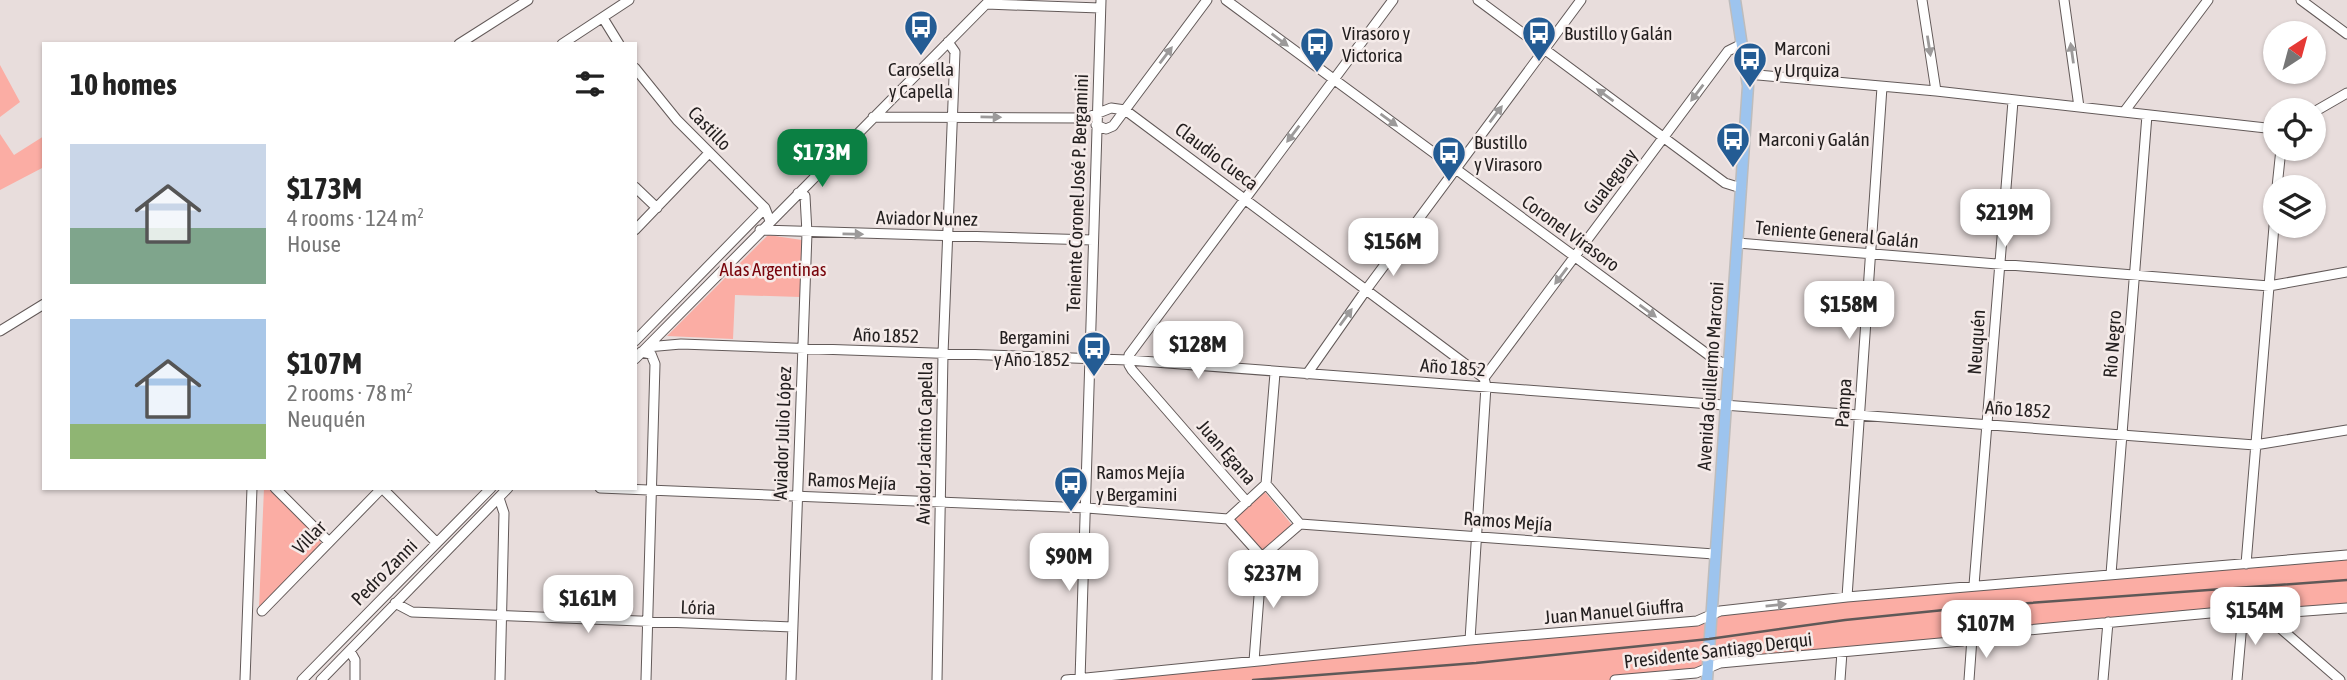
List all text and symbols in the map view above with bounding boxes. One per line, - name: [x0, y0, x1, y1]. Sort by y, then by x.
- bus stop icon: Carosella y Capella: [902, 8, 940, 57]
- bus stop icon: Bustillo y Galán: [1520, 14, 1558, 63]
- north arrow: [2263, 21, 2326, 84]
- map controls: [2263, 21, 2326, 238]
- place label: Virasoro y Victorica: [1342, 22, 1411, 66]
- place label: Bustillo y Galán: [1564, 22, 1673, 44]
- bus stop icon: Virasoro y Victorica: [1298, 25, 1336, 74]
- one-way arrow: [1271, 33, 1289, 47]
- one-way arrow: [1924, 35, 1935, 57]
- place label: Marconi y Urquiza: [1774, 37, 1839, 81]
- bus stop icon: Marconi y Urquiza: [1731, 40, 1769, 89]
- one-way arrow: [2066, 42, 2077, 64]
- one-way arrow: [1158, 47, 1173, 65]
- place label: Carosella y Capella: [888, 58, 954, 102]
- icon: filters: [571, 65, 609, 103]
- text: 10 homes: [70, 67, 177, 101]
- street label: Teniente Coronel José P. Bergamini: [1062, 74, 1092, 312]
- one-way arrow: [1690, 84, 1704, 102]
- one-way arrow: [1596, 88, 1614, 102]
- button: locate: [2263, 98, 2326, 161]
- street label: Castillo: [684, 101, 736, 155]
- one-way arrow: [1489, 105, 1503, 123]
- one-way arrow: [980, 111, 1002, 122]
- one-way arrow: [1380, 113, 1398, 127]
- street label: Claudio Cueca: [1171, 118, 1263, 194]
- bus stop icon: Marconi y Galán: [1714, 120, 1752, 169]
- one-way arrow: [1286, 125, 1300, 143]
- place label: Marconi y Galán: [1758, 128, 1870, 150]
- pin: $173M: [773, 130, 871, 189]
- place label: Bustillo y Virasoro: [1474, 131, 1542, 175]
- bus stop icon: Bustillo y Virasoro: [1430, 134, 1468, 183]
- text: $173M: [793, 139, 851, 165]
- street label: Gualeguay: [1578, 144, 1642, 218]
- text: $173M: [287, 171, 362, 205]
- icon: home: [126, 172, 210, 256]
- button: layers: [2263, 175, 2326, 238]
- street label: Coronel Virasoro: [1518, 190, 1624, 276]
- pin: $219M: [1956, 190, 2054, 249]
- text: $219M: [1976, 199, 2034, 225]
- text: 4 rooms · 124 m²: [287, 205, 424, 231]
- street label: Aviador Nunez: [876, 206, 978, 230]
- street label: Teniente General Galán: [1754, 216, 1920, 252]
- pin: $156M: [1344, 218, 1442, 278]
- one-way arrow: [842, 228, 864, 239]
- text: $156M: [1364, 228, 1422, 254]
- text: House: [287, 231, 341, 257]
- park label: Alas Argentinas: [719, 258, 827, 280]
- one-way arrow: [1554, 266, 1568, 285]
- street label: Avenida Guillermo Marconi: [1692, 281, 1728, 471]
- pin: $158M: [1800, 282, 1898, 341]
- text: $158M: [1820, 291, 1878, 317]
- one-way arrow: [1639, 304, 1657, 318]
- one-way arrow: [1339, 308, 1353, 326]
- street label: Neuquén: [1963, 309, 1989, 375]
- street label: Río Negro: [2099, 309, 2125, 379]
- pin: $128M: [1149, 322, 1247, 381]
- street label: Año 1852: [853, 323, 919, 347]
- place label: Bergamini y Año 1852: [994, 326, 1070, 370]
- bus stop icon: Bergamini y Año 1852: [1075, 329, 1113, 378]
- text: $128M: [1169, 331, 1227, 357]
- text: $107M: [287, 346, 362, 380]
- icon: home: [126, 347, 210, 431]
- street label: Año 1852: [1419, 354, 1487, 380]
- street label: Aviador Jacinto Capella: [912, 361, 936, 525]
- street label: Aviador Julio López: [769, 366, 795, 500]
- street label: Pampa: [1830, 378, 1856, 428]
- text: 2 rooms · 78 m²: [287, 380, 413, 406]
- street label: Año 1852: [1984, 396, 2052, 422]
- text: Neuquén: [287, 406, 366, 432]
- street label: Juan Egana: [1193, 415, 1261, 489]
- place label: Ramos Mejía y Bergamini: [1096, 461, 1185, 505]
- bus stop icon: Ramos Mejía y Bergamini: [1052, 464, 1090, 513]
- street label: Ramos Mejía: [807, 468, 897, 494]
- street label: Ramos Mejía: [1463, 507, 1553, 535]
- street label: Villar: [288, 515, 330, 558]
- pin: $90M: [1028, 534, 1110, 593]
- street label: Pedro Zanni: [347, 535, 421, 609]
- text: $90M: [1046, 543, 1092, 569]
- pin: $237M: [1224, 550, 1322, 610]
- text: $237M: [1244, 560, 1302, 586]
- pin: $161M: [539, 576, 637, 635]
- text: $161M: [559, 585, 617, 611]
- pin: $154M: [2206, 588, 2304, 647]
- street label: Juan Manuel Giuffra: [1543, 594, 1685, 628]
- street label: Lória: [680, 595, 716, 619]
- text: $154M: [2226, 597, 2284, 623]
- one-way arrow: [1766, 599, 1788, 610]
- pin: $107M: [1937, 600, 2035, 660]
- text: $107M: [1957, 610, 2015, 636]
- street label: Presidente Santiago Derqui: [1623, 628, 1813, 672]

